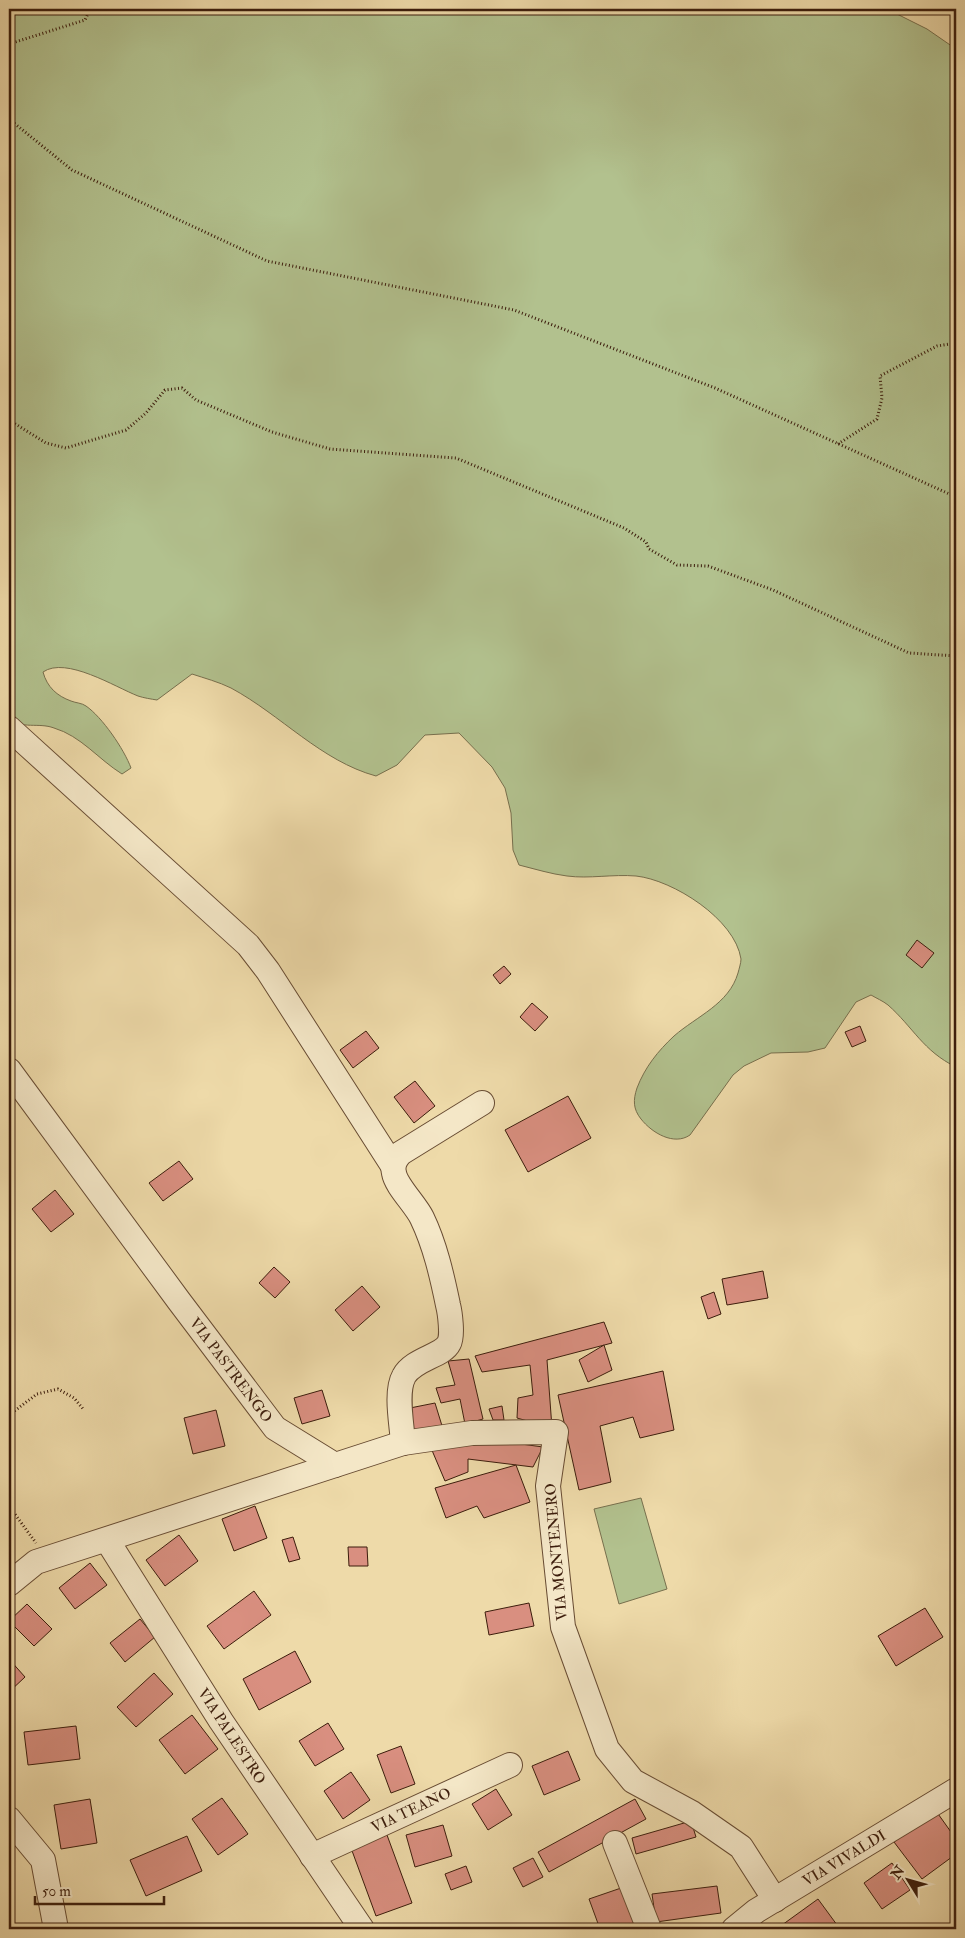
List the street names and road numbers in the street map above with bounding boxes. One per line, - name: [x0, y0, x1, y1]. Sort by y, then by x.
- street label: VIA PASTRENGO: [185, 1314, 276, 1426]
- street label: VIA MONTENERO: [541, 1482, 572, 1622]
- street label: VIA PALESTRO: [193, 1685, 270, 1788]
- street label: VIA TEANO: [368, 1784, 454, 1837]
- street label: VIA VIVALDI: [799, 1826, 890, 1891]

